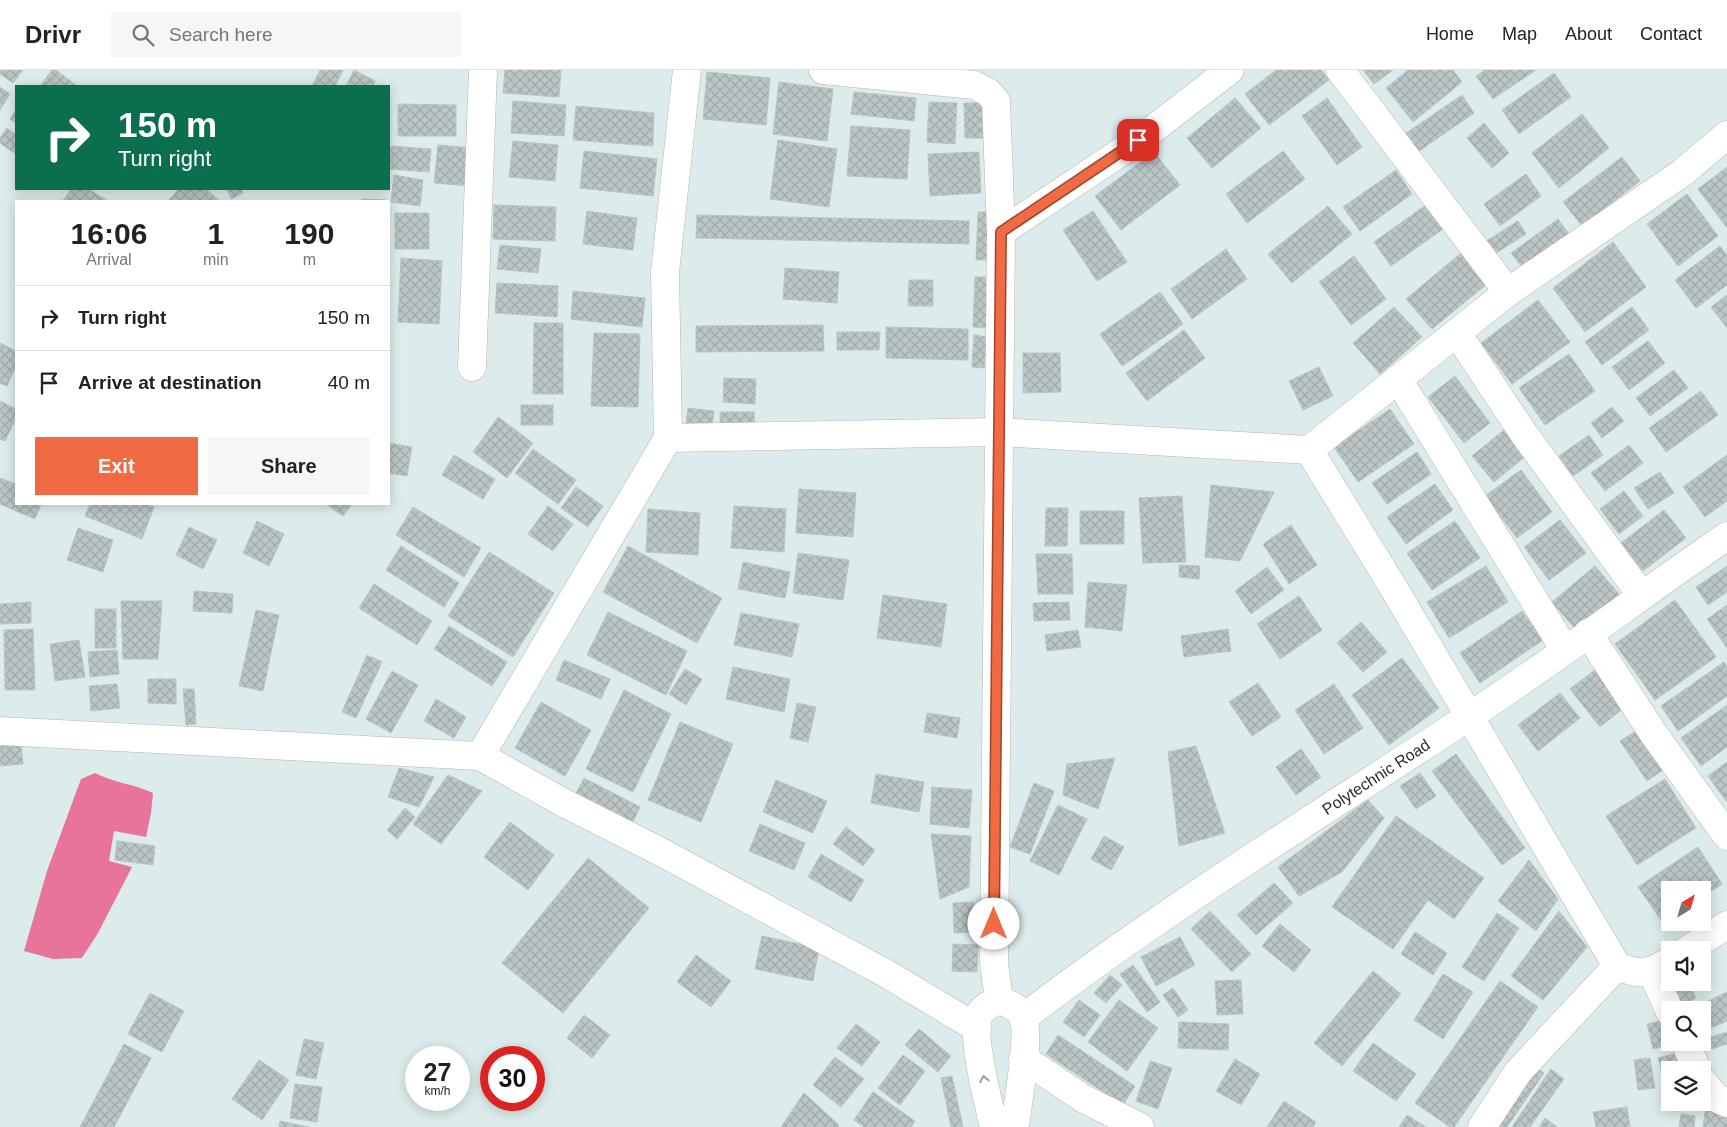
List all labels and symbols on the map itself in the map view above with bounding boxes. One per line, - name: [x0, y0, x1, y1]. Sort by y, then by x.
- pin: [1117, 119, 1159, 161]
- street label: Polytechnic Road: [1319, 736, 1433, 818]
- north arrow: [1661, 881, 1711, 931]
- position arrow: [967, 897, 1019, 949]
- speed limit sign: 30: [480, 1046, 545, 1111]
- one-way arrow: [979, 1075, 990, 1084]

